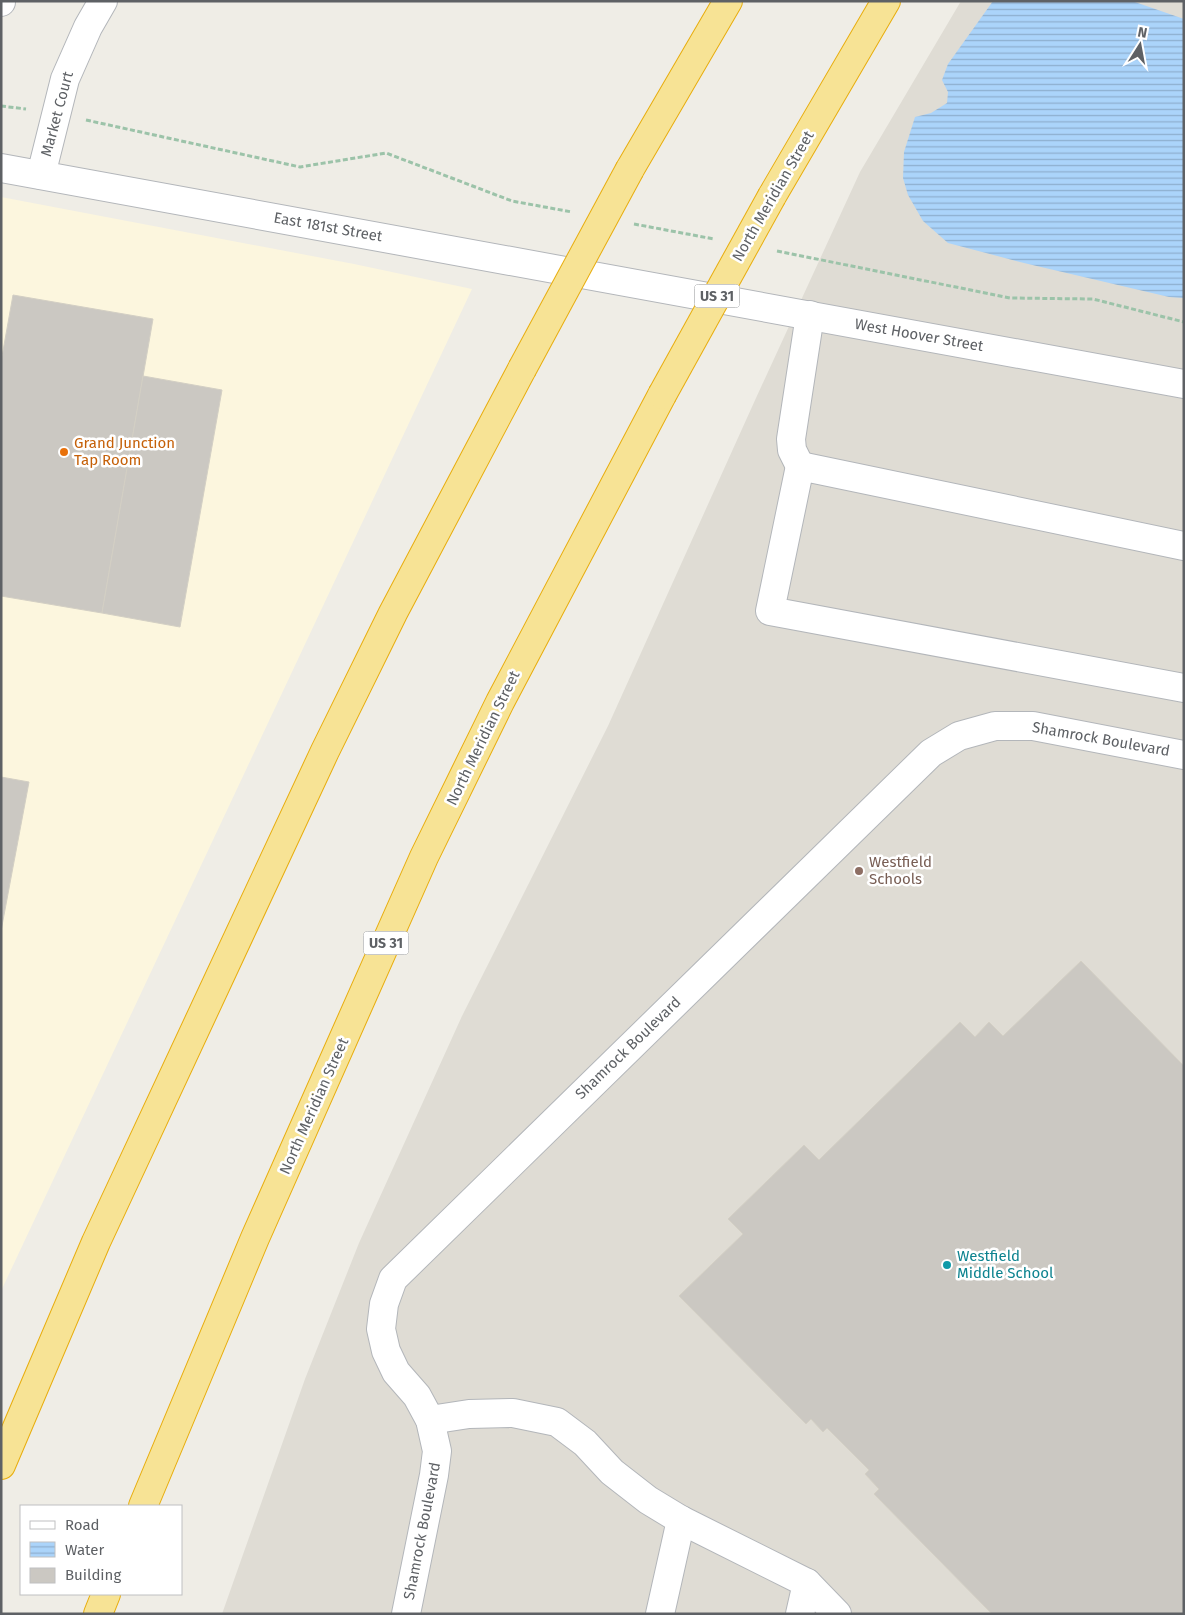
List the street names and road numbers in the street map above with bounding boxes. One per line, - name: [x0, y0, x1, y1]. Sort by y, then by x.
- street label: Market Court: [37, 69, 77, 159]
- street label: North Meridian Street: [728, 127, 818, 264]
- street label: East 181st Street: [272, 209, 384, 246]
- road number: US 31: [694, 284, 740, 308]
- street label: West Hoover Street: [853, 315, 985, 355]
- street label: North Meridian Street: [443, 667, 524, 808]
- street label: Shamrock Boulevard: [1031, 718, 1171, 760]
- road number: US 31: [364, 931, 408, 954]
- street label: Shamrock Boulevard: [572, 993, 684, 1103]
- street label: North Meridian Street: [276, 1034, 352, 1177]
- street label: Shamrock Boulevard: [400, 1461, 444, 1601]

